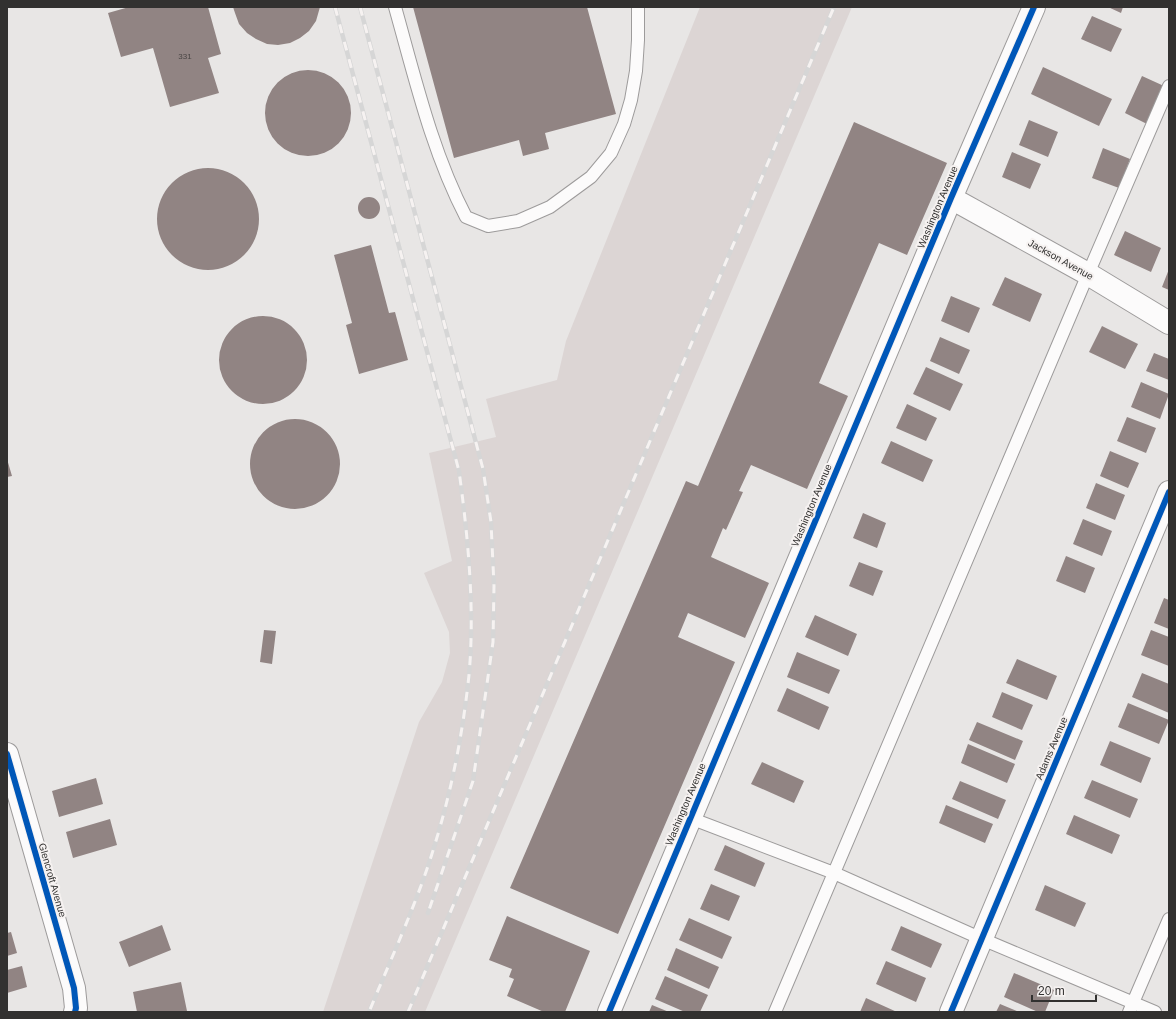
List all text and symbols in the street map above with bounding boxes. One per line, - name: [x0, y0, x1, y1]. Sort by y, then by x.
- house number: 331: [178, 52, 192, 61]
- street label: Washington Avenue: [915, 164, 960, 250]
- street label: Jackson Avenue: [1026, 237, 1096, 282]
- street label: Washington Avenue: [789, 462, 834, 548]
- street label: Adams Avenue: [1033, 715, 1070, 781]
- street label: Washington Avenue: [663, 761, 708, 847]
- street label: Glencroft Avenue: [37, 842, 68, 919]
- scale bar: [1032, 977, 1096, 1003]
- text: 20 m: [1038, 984, 1065, 998]

